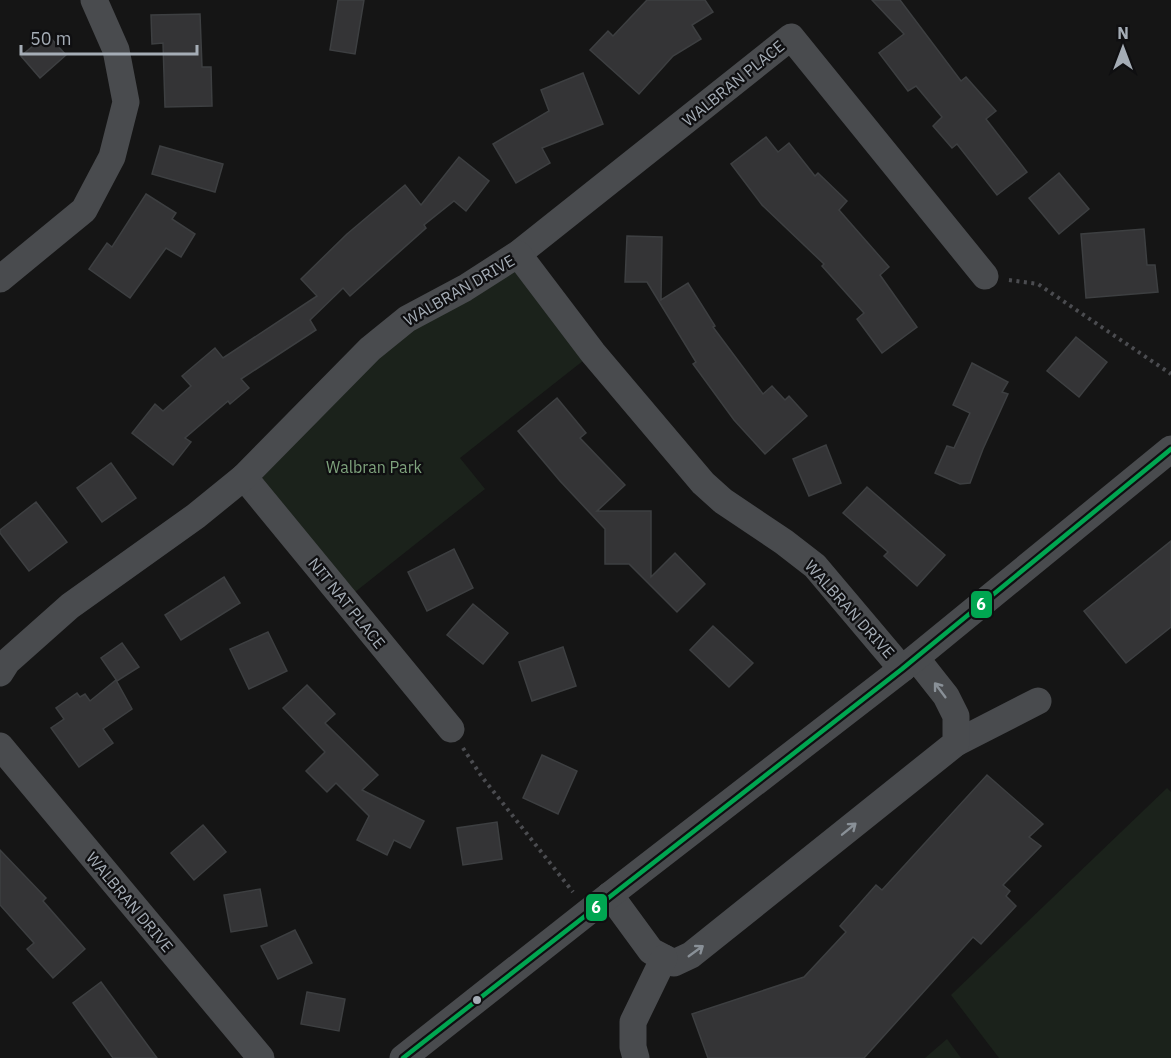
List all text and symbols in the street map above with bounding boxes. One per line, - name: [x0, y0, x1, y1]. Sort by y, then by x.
- scale bar: [21, 18, 196, 56]
- north arrow: [1093, 18, 1153, 78]
- text: N: [1117, 23, 1129, 43]
- text: 50 m: [30, 27, 72, 50]
- street label: WALBRAN PLACE: [678, 36, 788, 130]
- street label: WALBRAN DRIVE: [400, 250, 518, 330]
- park label: Walbran Park: [326, 457, 423, 477]
- street label: NIT NAT PLACE: [304, 553, 390, 653]
- street label: WALBRAN DRIVE: [801, 556, 899, 662]
- line badge: 6: [970, 590, 993, 619]
- text: 6: [976, 594, 986, 614]
- one-way arrow: [934, 682, 947, 698]
- one-way arrow: [841, 823, 857, 836]
- street label: WALBRAN DRIVE: [82, 848, 178, 956]
- line badge: 6: [585, 893, 608, 922]
- text: 6: [591, 897, 601, 917]
- one-way arrow: [688, 945, 704, 957]
- unlabelled marker: [471, 994, 483, 1006]

